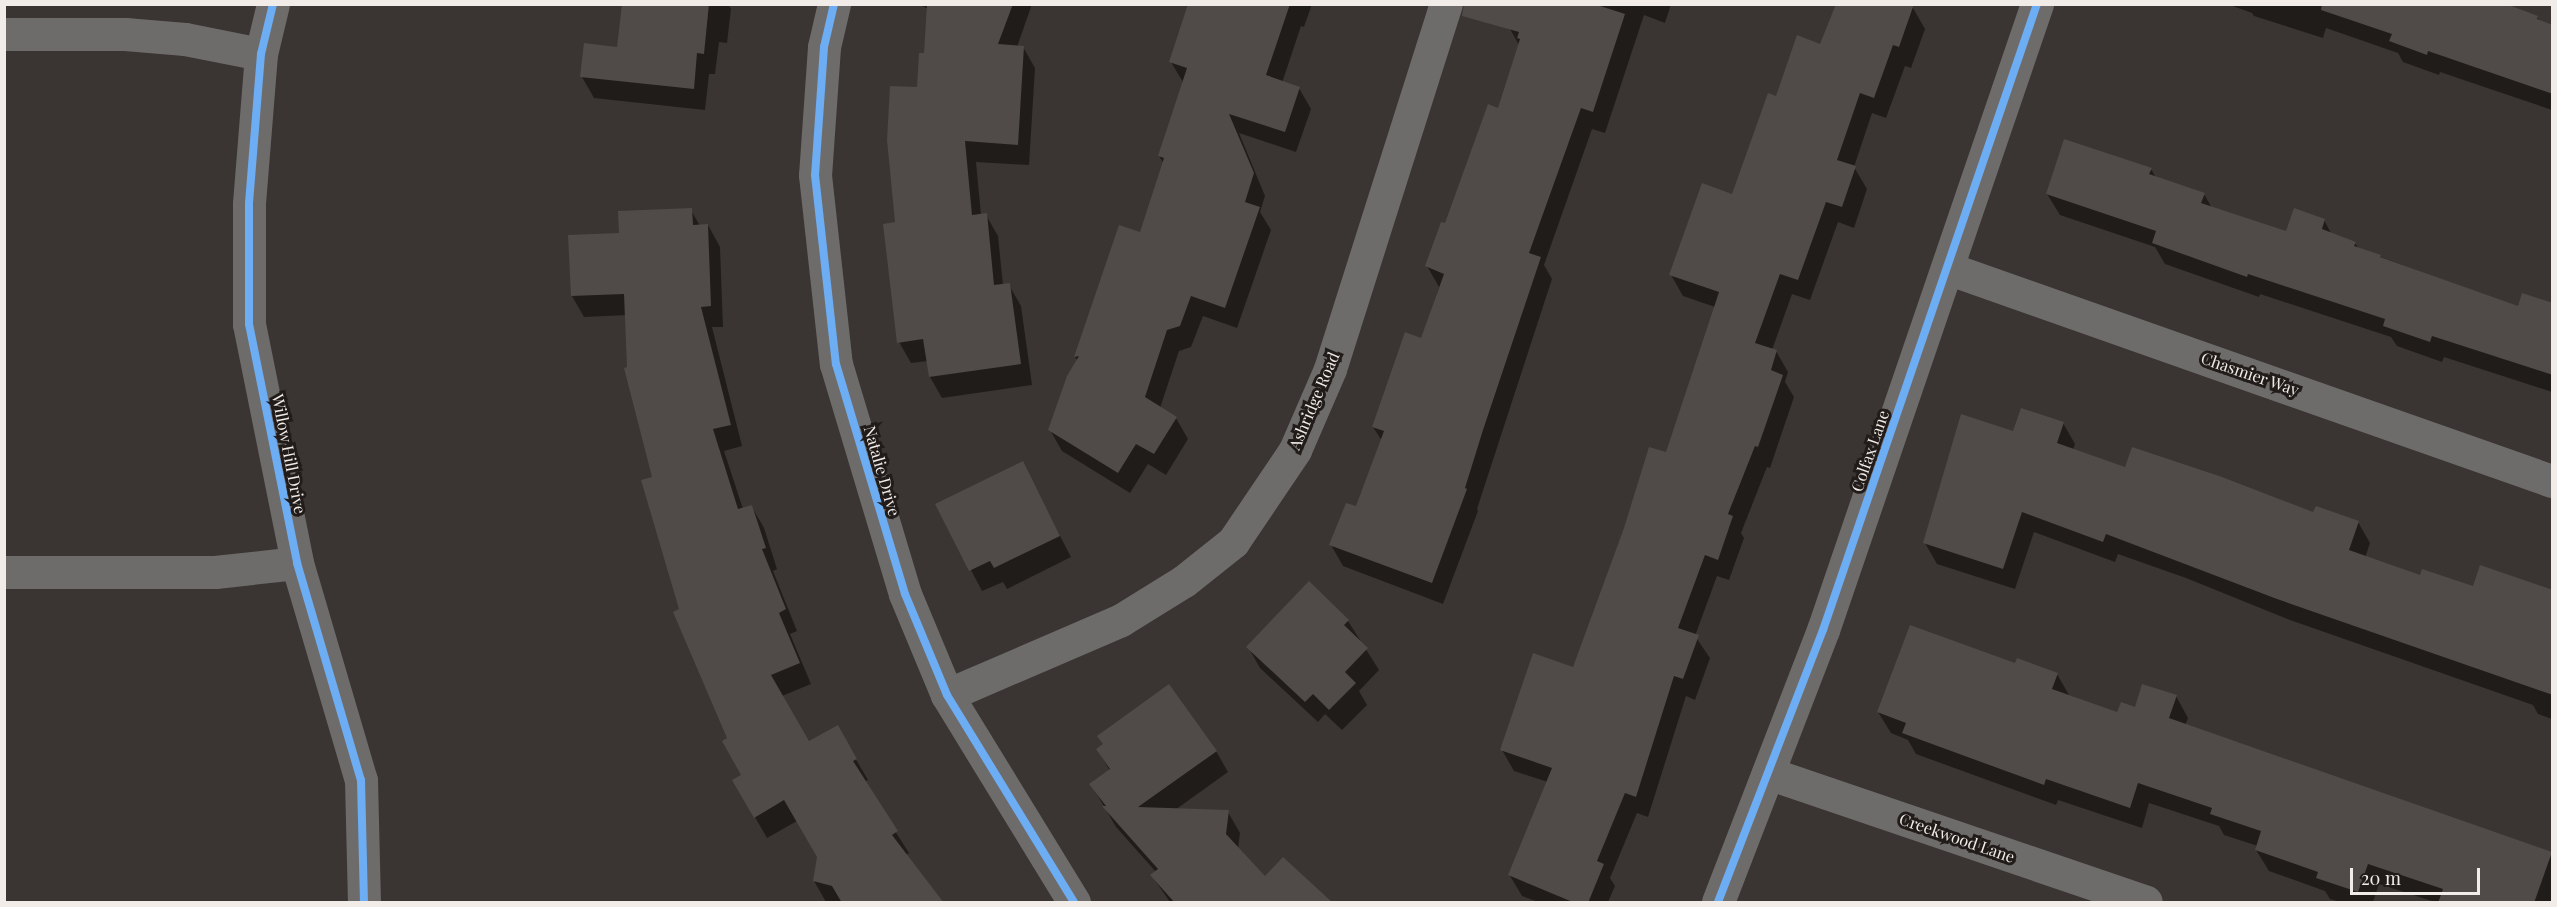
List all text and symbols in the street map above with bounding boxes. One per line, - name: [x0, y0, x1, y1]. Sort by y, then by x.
- street label: Chasmier Way: [2198, 348, 2302, 400]
- street label: Ashridge Road: [1285, 349, 1343, 453]
- street label: Willow Hill Drive: [268, 392, 310, 516]
- street label: Colfax Lane: [1847, 408, 1893, 494]
- street label: Natalie Drive: [860, 424, 904, 518]
- street label: Creekwood Lane: [1897, 809, 2017, 867]
- scale bar: [2353, 856, 2484, 894]
- text: 20 m: [2361, 866, 2401, 890]

